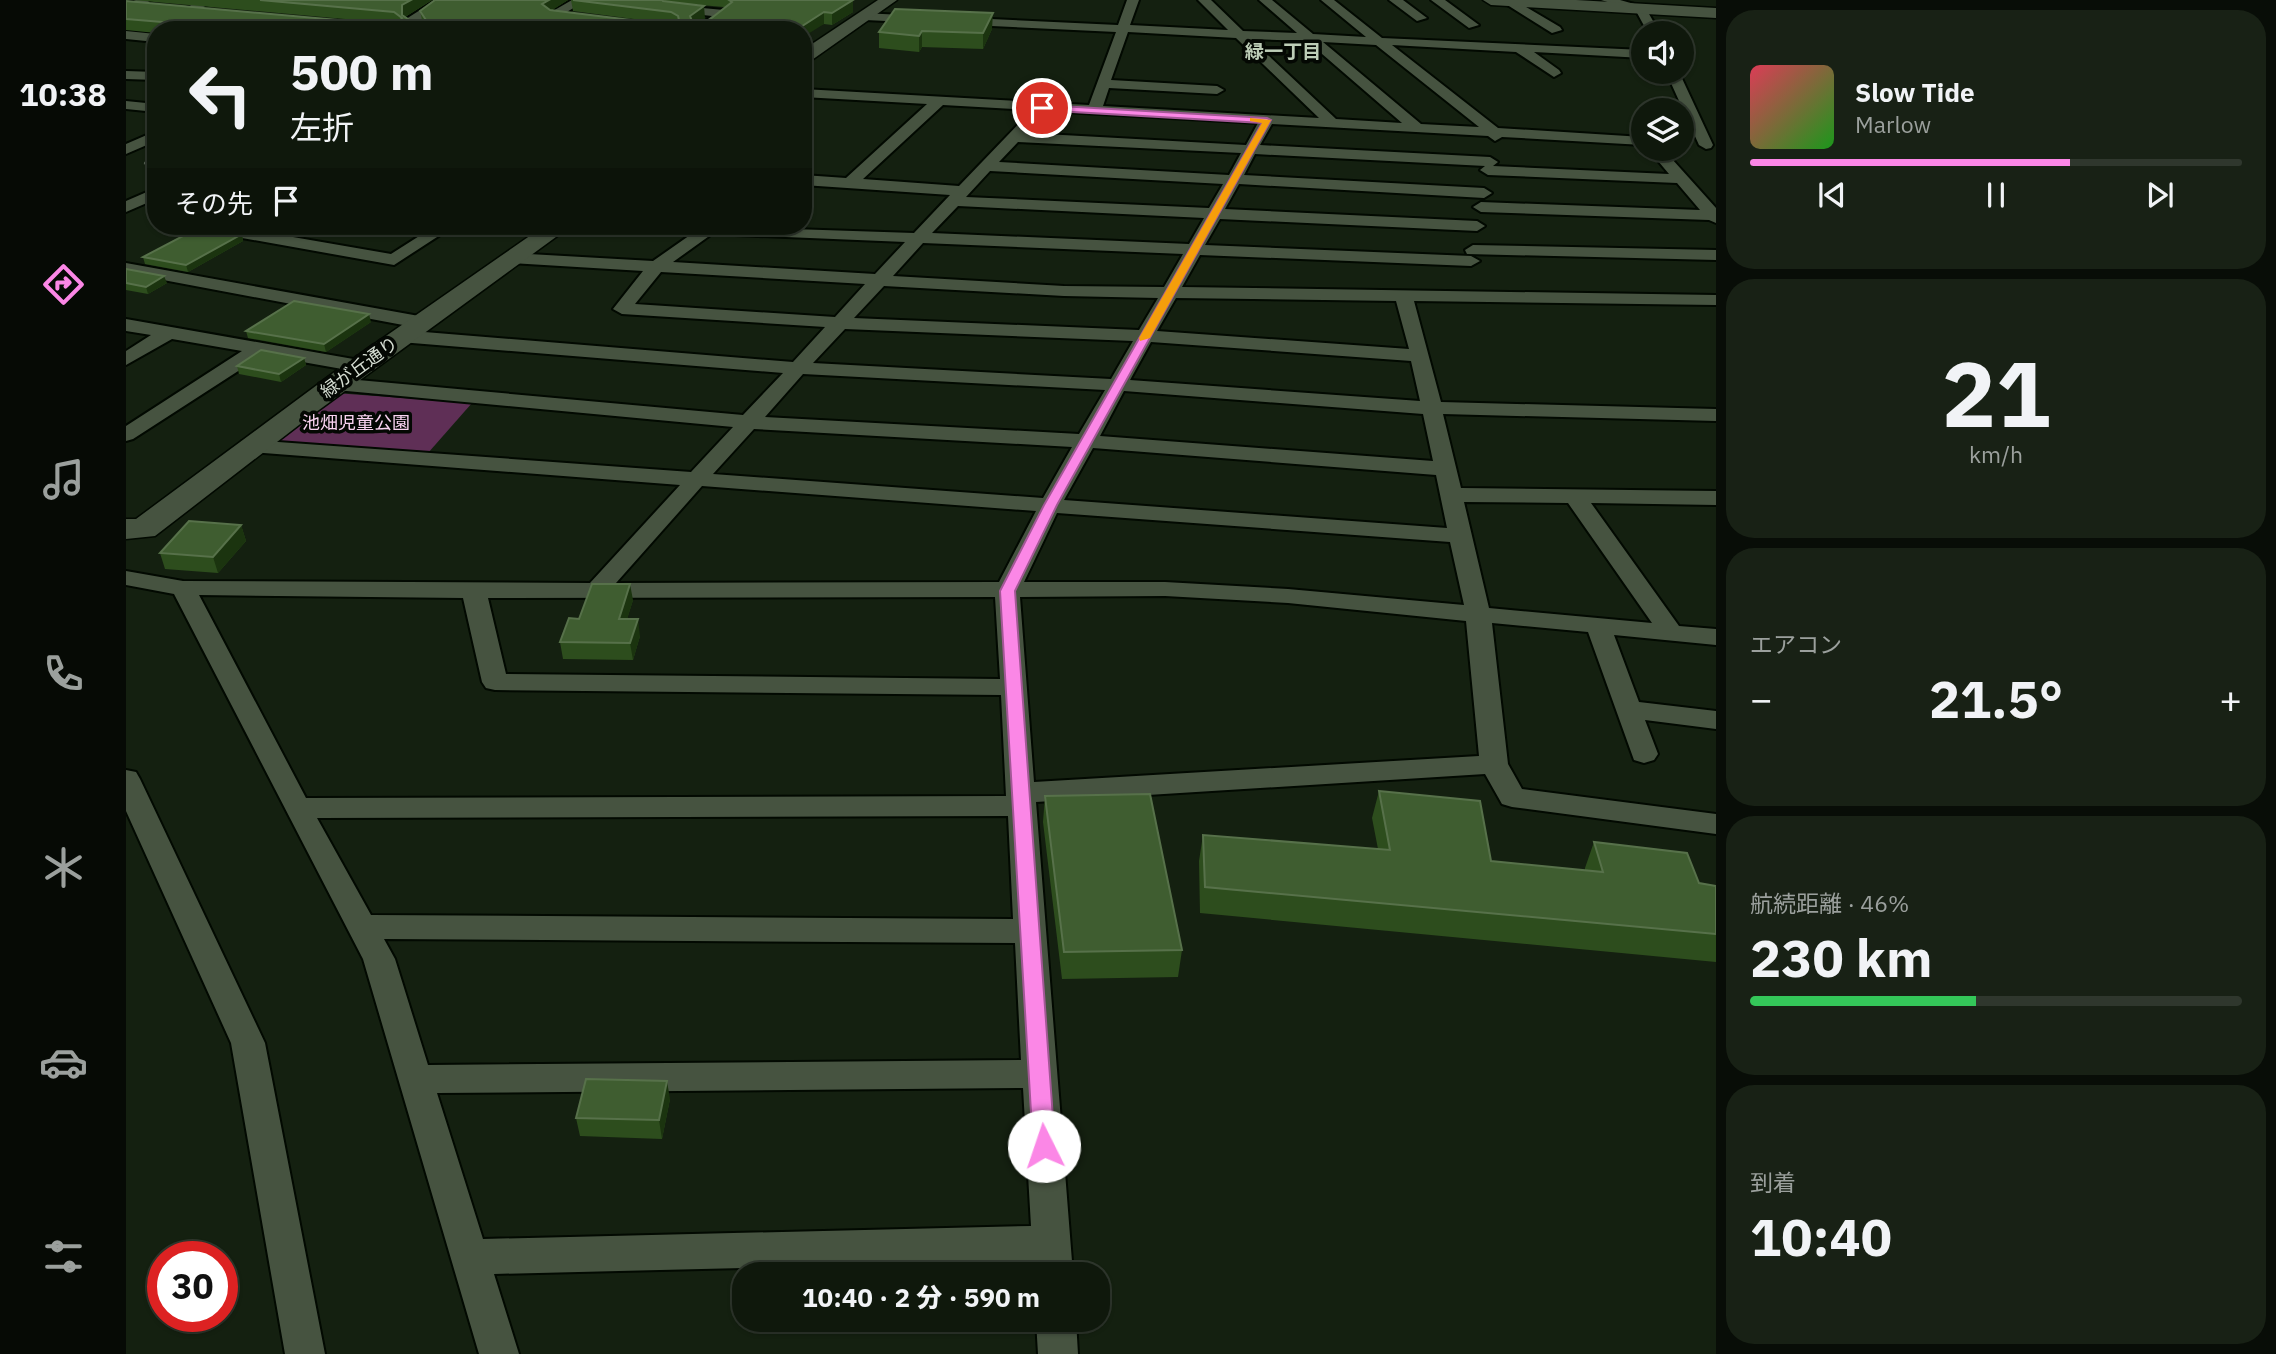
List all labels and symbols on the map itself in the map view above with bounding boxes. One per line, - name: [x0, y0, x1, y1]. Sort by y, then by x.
- district label: 緑一丁目: [1245, 39, 1321, 63]
- pin: [1012, 78, 1072, 138]
- street label: 緑が丘通り: [316, 331, 402, 403]
- park label: 池畑児童公園: [302, 411, 410, 434]
- position arrow: [1007, 1109, 1081, 1183]
- speed limit sign: 30: [147, 1241, 238, 1332]

